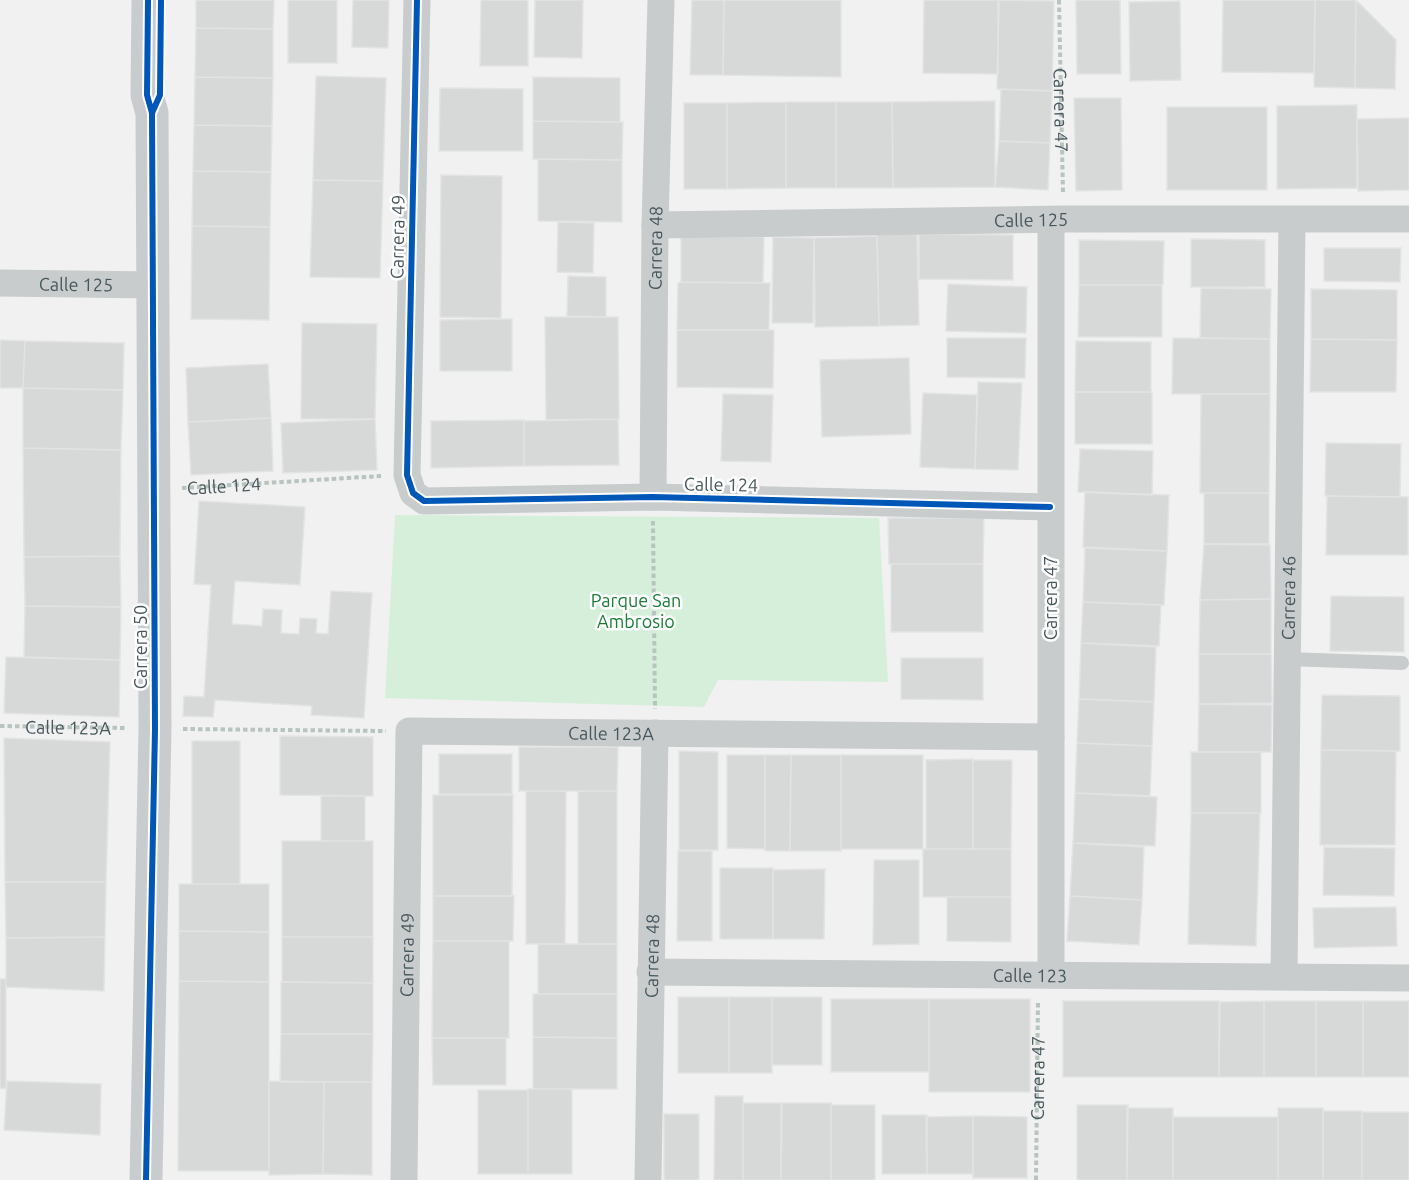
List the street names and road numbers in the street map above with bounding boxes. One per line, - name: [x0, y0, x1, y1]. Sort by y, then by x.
- street label: Carrera 47: [1050, 68, 1072, 152]
- street label: Carrera 49: [386, 195, 408, 279]
- street label: Carrera 48: [645, 206, 666, 290]
- street label: Calle 125: [994, 209, 1068, 230]
- street label: Calle 125: [39, 274, 113, 294]
- street label: Calle 124: [186, 473, 262, 498]
- street label: Calle 124: [684, 473, 758, 495]
- street label: Carrera 47: [1040, 556, 1060, 640]
- street label: Carrera 46: [1278, 556, 1298, 640]
- street label: Carrera 50: [130, 605, 150, 689]
- street label: Calle 123A: [25, 716, 111, 738]
- street label: Calle 123A: [568, 722, 654, 743]
- street label: Carrera 49: [396, 913, 417, 997]
- street label: Carrera 48: [641, 914, 662, 998]
- street label: Calle 123: [993, 965, 1067, 985]
- street label: Carrera 47: [1027, 1036, 1048, 1120]

